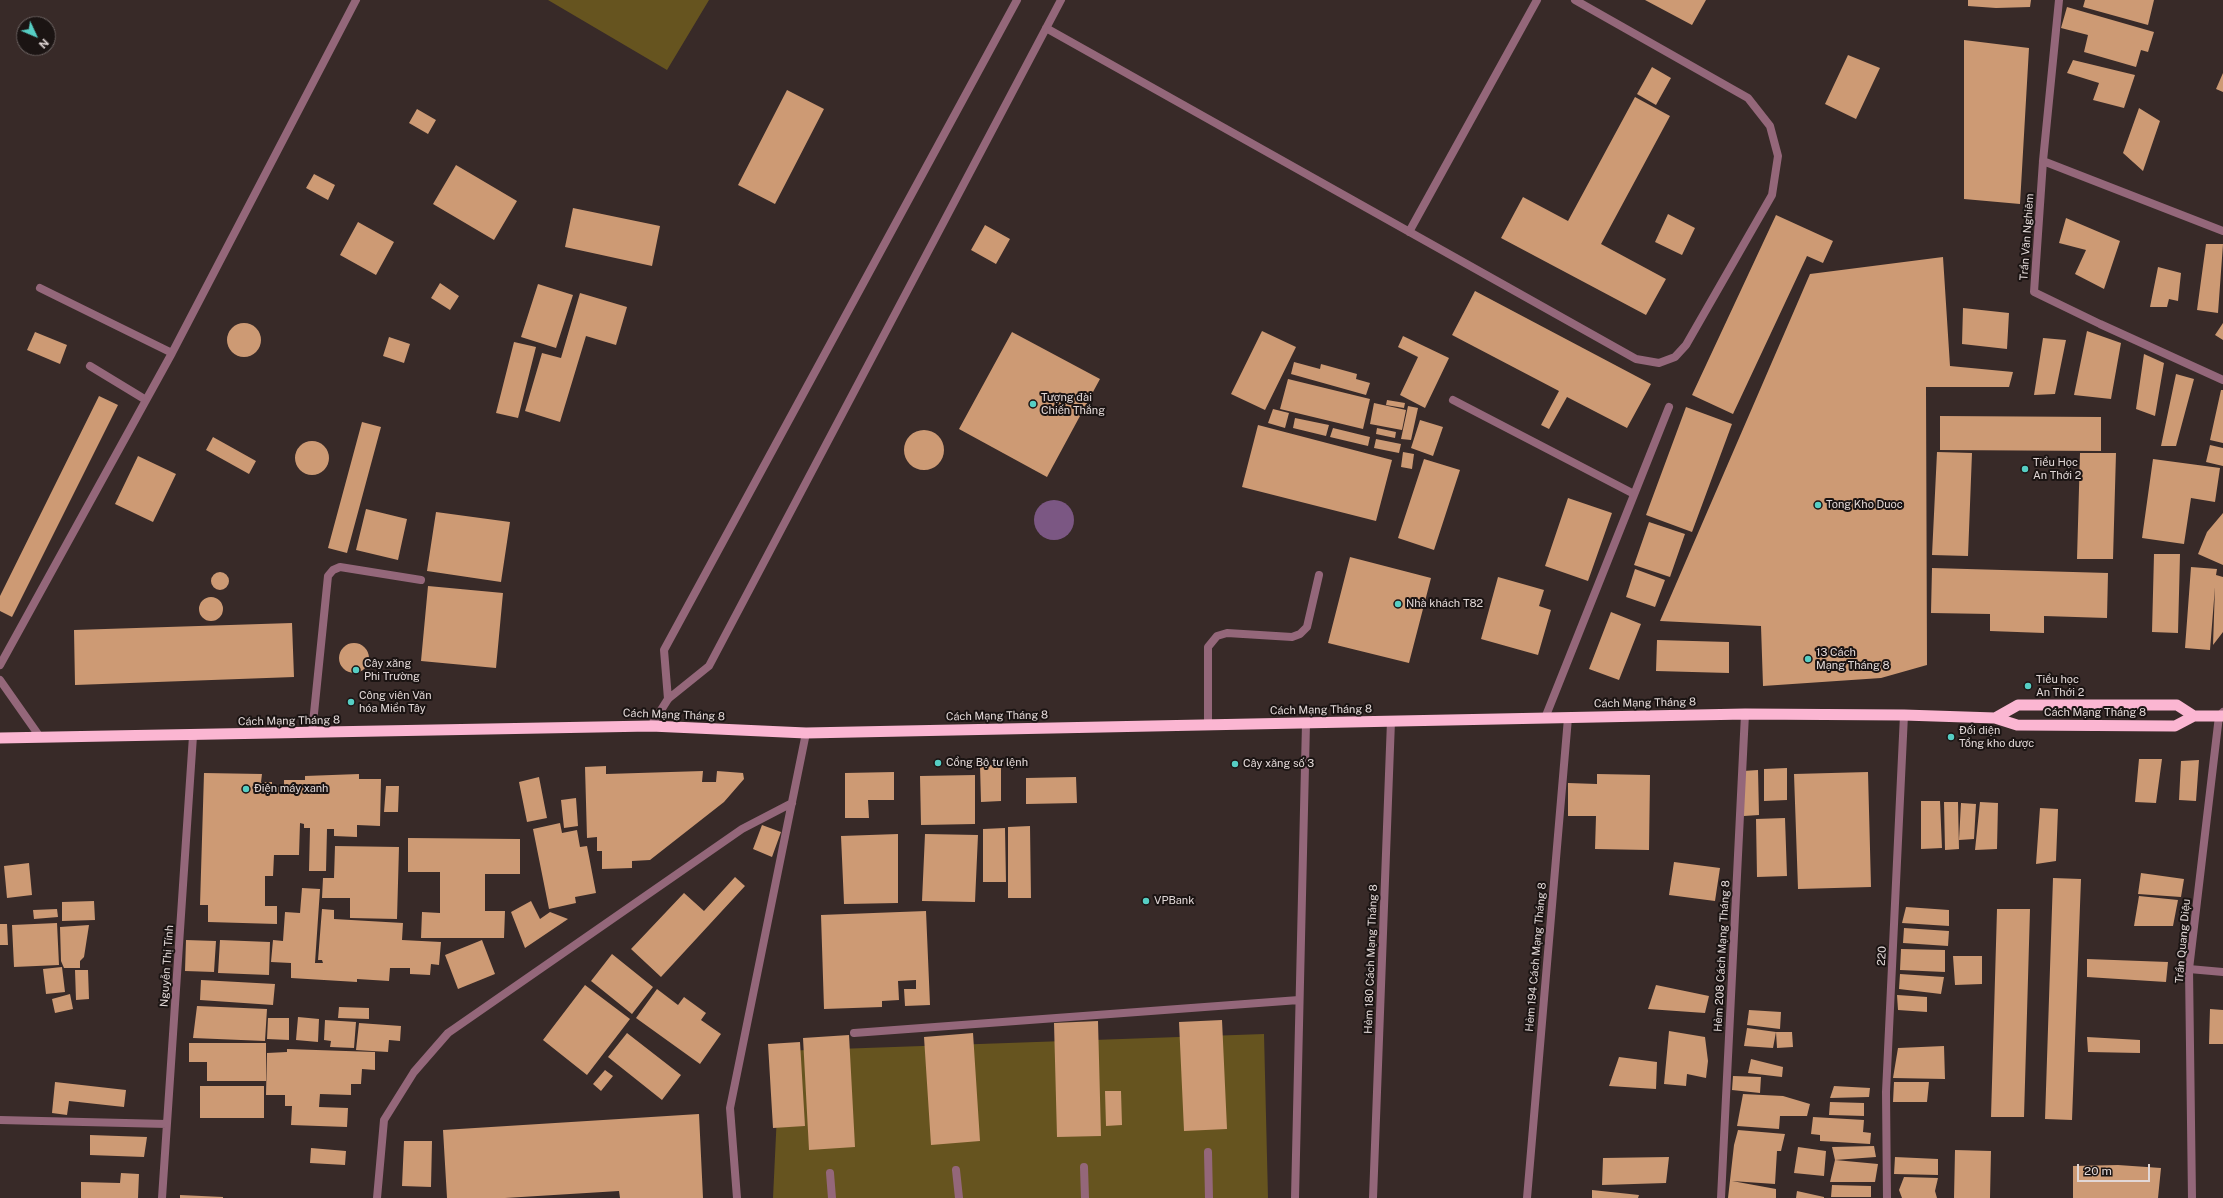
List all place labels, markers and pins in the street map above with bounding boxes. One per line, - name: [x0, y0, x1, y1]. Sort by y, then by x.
- place label: Tượng đài Chiến Thắng: [1041, 391, 1105, 417]
- marker: Tượng đài Chiến Thắng: [1028, 399, 1038, 409]
- place label: Tiểu Học An Thới 2: [2033, 456, 2081, 482]
- marker: Tiểu Học An Thới 2: [2020, 464, 2030, 474]
- place label: Tong Kho Duoc: [1826, 498, 1903, 512]
- marker: Tong Kho Duoc: [1813, 500, 1823, 510]
- place label: Nhà khách T82: [1406, 597, 1483, 611]
- marker: Nhà khách T82: [1393, 599, 1403, 609]
- place label: 13 Cách Mạng Tháng 8: [1816, 646, 1890, 672]
- marker: 13 Cách Mạng Tháng 8: [1803, 654, 1813, 664]
- place label: Cây xăng Phi Trường: [364, 657, 420, 683]
- marker: Cây xăng Phi Trường: [351, 665, 361, 675]
- place label: Tiểu học An Thới 2: [2036, 673, 2084, 699]
- marker: Tiểu học An Thới 2: [2023, 681, 2033, 691]
- place label: Công viên Văn hóa Miền Tây: [359, 689, 432, 715]
- marker: Công viên Văn hóa Miền Tây: [346, 697, 356, 707]
- place label: Đối diện Tổng kho dược: [1959, 724, 2034, 750]
- marker: Đối diện Tổng kho dược: [1946, 732, 1956, 742]
- place label: Cổng Bộ tư lệnh: [946, 756, 1028, 770]
- place label: Cây xăng số 3: [1243, 757, 1314, 771]
- marker: Cổng Bộ tư lệnh: [933, 758, 943, 768]
- marker: Cây xăng số 3: [1230, 759, 1240, 769]
- place label: Điện máy xanh: [254, 782, 328, 796]
- marker: Điện máy xanh: [241, 784, 251, 794]
- place label: VPBank: [1154, 894, 1194, 908]
- marker: VPBank: [1141, 896, 1151, 906]

